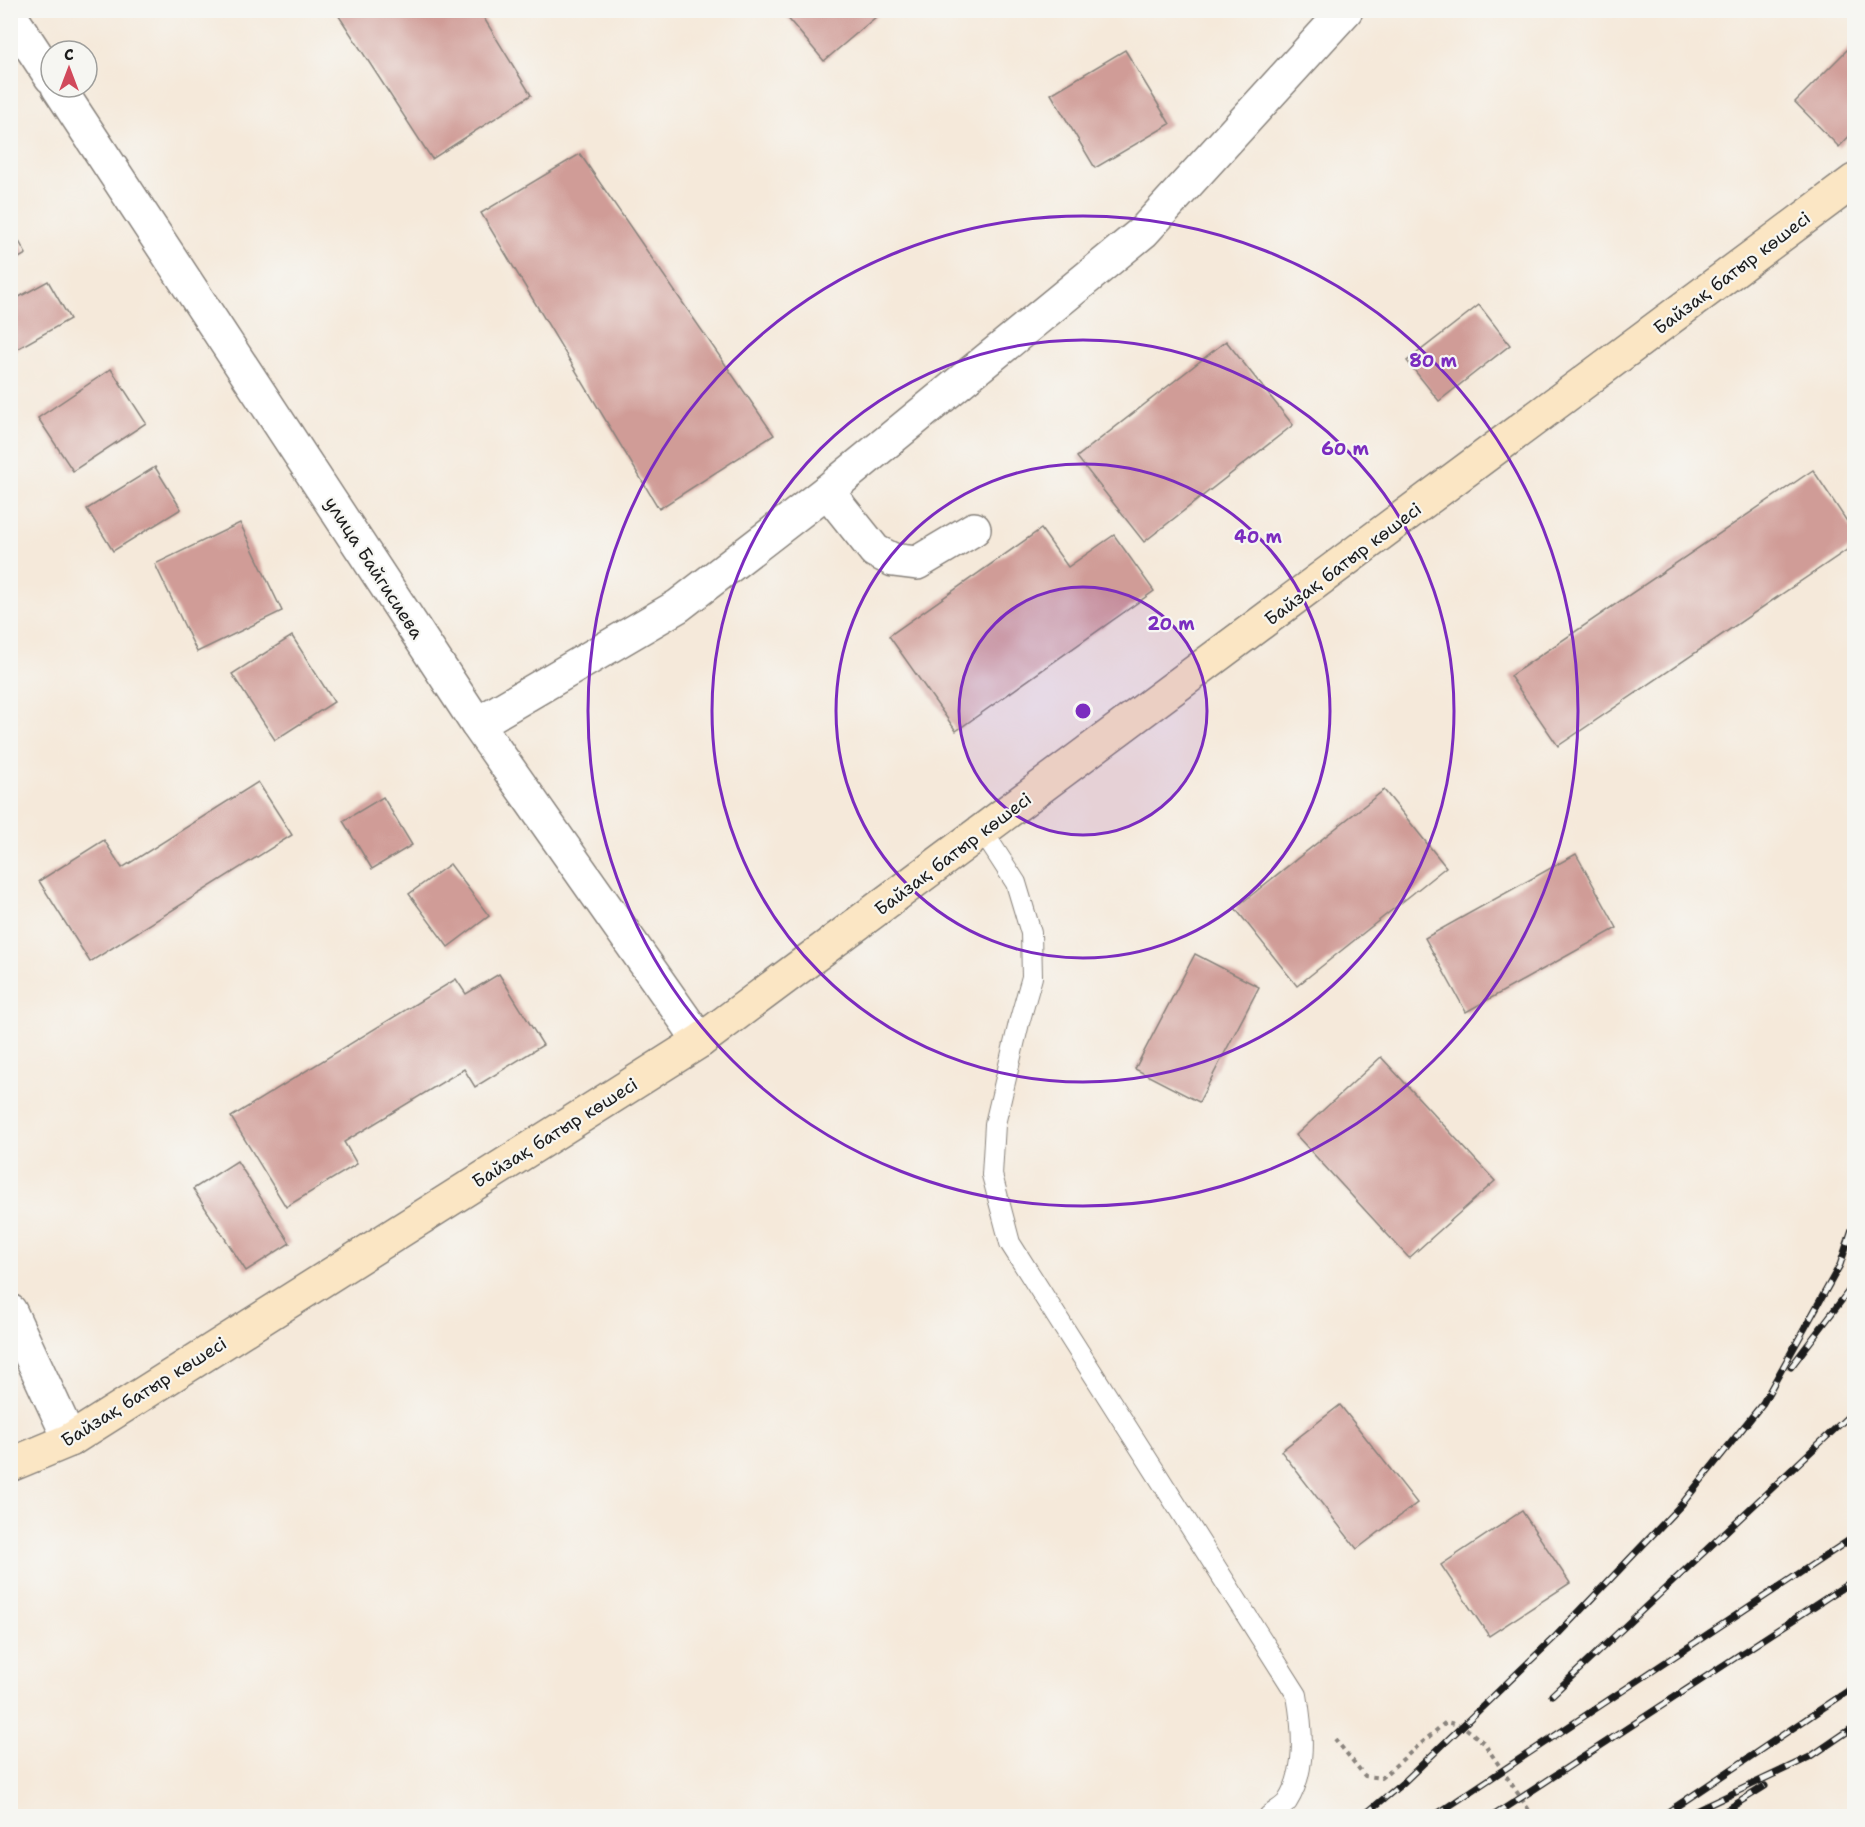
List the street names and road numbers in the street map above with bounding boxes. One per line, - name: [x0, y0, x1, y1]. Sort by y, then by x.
- street label: Байзақ батыр көшесі: [1649, 206, 1815, 340]
- street label: улица Байгисиева: [319, 492, 429, 644]
- street label: Байзақ батыр көшесі: [1260, 497, 1426, 631]
- street label: Байзақ батыр көшесі: [870, 787, 1036, 921]
- street label: Байзақ батыр көшесі: [468, 1072, 642, 1194]
- street label: Байзақ батыр көшесі: [57, 1331, 231, 1453]

